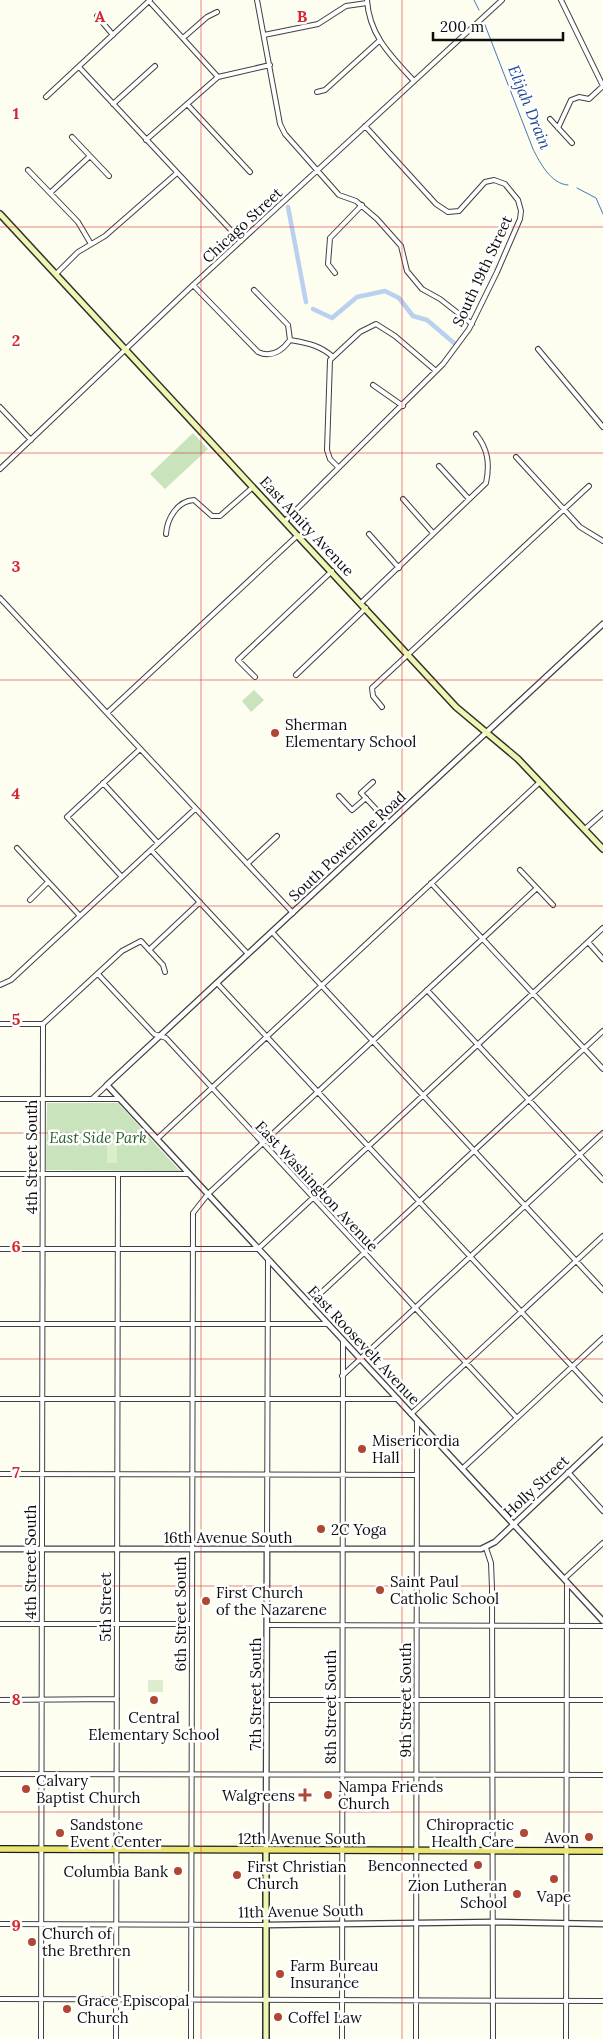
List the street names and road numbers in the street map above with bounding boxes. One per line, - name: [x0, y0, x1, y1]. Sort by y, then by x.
- street label: Chicago Street: [198, 183, 286, 267]
- street label: South 19th Street: [448, 212, 516, 330]
- street label: East Amity Avenue: [256, 472, 358, 580]
- street label: South Powerline Road: [284, 787, 410, 905]
- street label: 4th Street South: [22, 1100, 41, 1214]
- street label: East Washington Avenue: [251, 1117, 383, 1255]
- street label: East Roosevelt Avenue: [304, 1281, 424, 1409]
- street label: Holly Street: [499, 1451, 573, 1521]
- street label: 4th Street South: [21, 1505, 40, 1619]
- street label: 16th Avenue South: [164, 1528, 292, 1547]
- street label: 6th Street South: [171, 1557, 190, 1671]
- street label: 5th Street: [96, 1572, 115, 1642]
- street label: 7th Street South: [246, 1637, 265, 1751]
- street label: 9th Street South: [396, 1643, 415, 1757]
- street label: 8th Street South: [321, 1650, 340, 1764]
- street label: 12th Avenue South: [238, 1829, 366, 1848]
- street label: 11th Avenue South: [238, 1900, 364, 1922]

